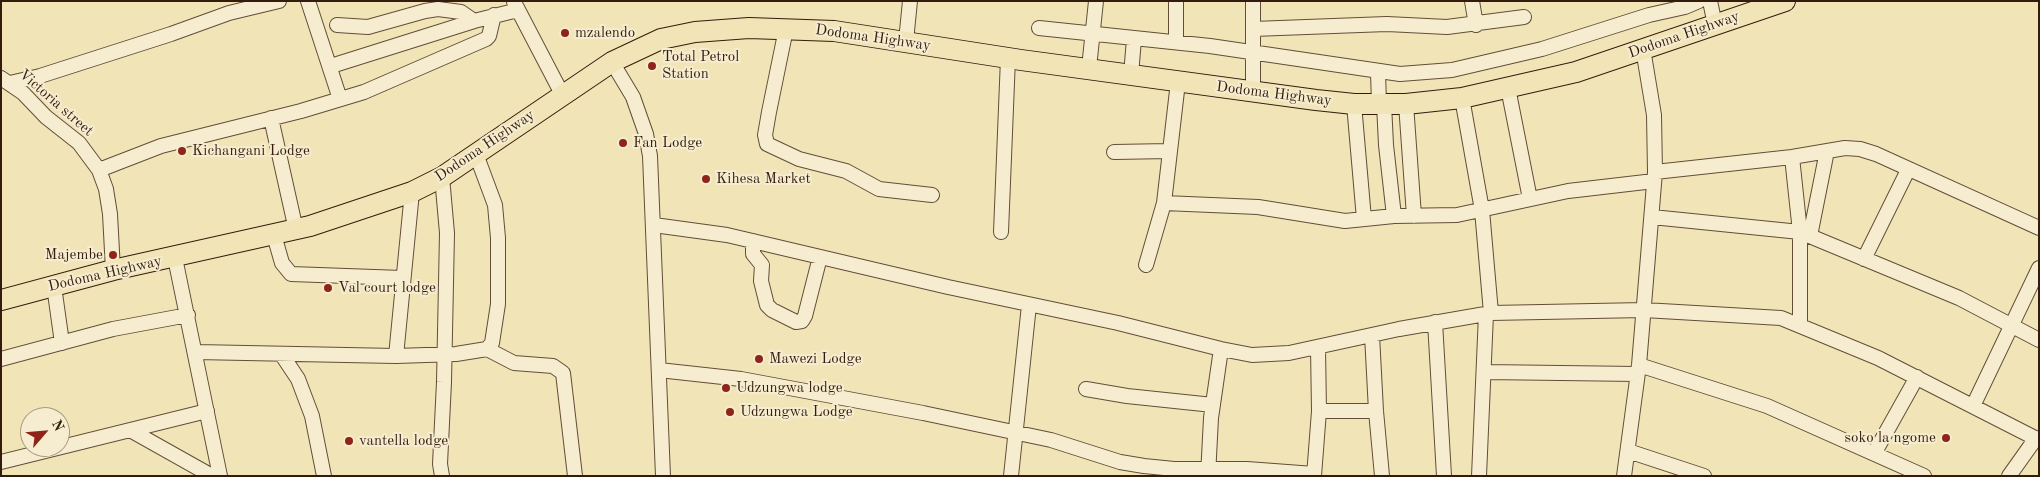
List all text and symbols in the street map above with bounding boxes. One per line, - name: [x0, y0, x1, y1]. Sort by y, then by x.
- street label: Dodoma Highway: [1626, 8, 1742, 62]
- street label: Dodoma Highway: [814, 21, 932, 55]
- place label: mzalendo: [575, 24, 635, 42]
- marker: mzalendo: [559, 27, 571, 39]
- place label: Total Petrol Station: [662, 48, 739, 83]
- marker: Total Petrol Station: [646, 60, 658, 72]
- street label: Victoria street: [15, 66, 97, 140]
- street label: Dodoma Highway: [1215, 78, 1333, 110]
- street label: Dodoma Highway: [432, 106, 538, 186]
- place label: Fan Lodge: [633, 134, 702, 152]
- marker: Fan Lodge: [617, 137, 629, 149]
- place label: Kichangani Lodge: [192, 142, 310, 160]
- marker: Kichangani Lodge: [176, 145, 188, 157]
- place label: Kihesa Market: [716, 170, 811, 188]
- marker: Kihesa Market: [700, 173, 712, 185]
- place label: Majembe: [45, 246, 103, 264]
- marker: Majembe: [107, 249, 119, 261]
- street label: Dodoma Highway: [46, 252, 164, 296]
- place label: Val court lodge: [338, 279, 436, 297]
- marker: Val court lodge: [322, 282, 334, 294]
- place label: Mawezi Lodge: [769, 350, 862, 368]
- marker: Mawezi Lodge: [753, 353, 765, 365]
- place label: Udzungwa lodge: [736, 379, 843, 397]
- marker: Udzungwa lodge: [720, 382, 732, 394]
- place label: Udzungwa Lodge: [740, 403, 853, 421]
- marker: Udzungwa Lodge: [724, 406, 736, 418]
- north arrow: [20, 407, 70, 457]
- text: N: [49, 418, 66, 434]
- place label: soko la ngome: [1845, 429, 1936, 447]
- place label: vantella lodge: [359, 432, 448, 450]
- marker: soko la ngome: [1940, 432, 1952, 444]
- marker: vantella lodge: [343, 435, 355, 447]

